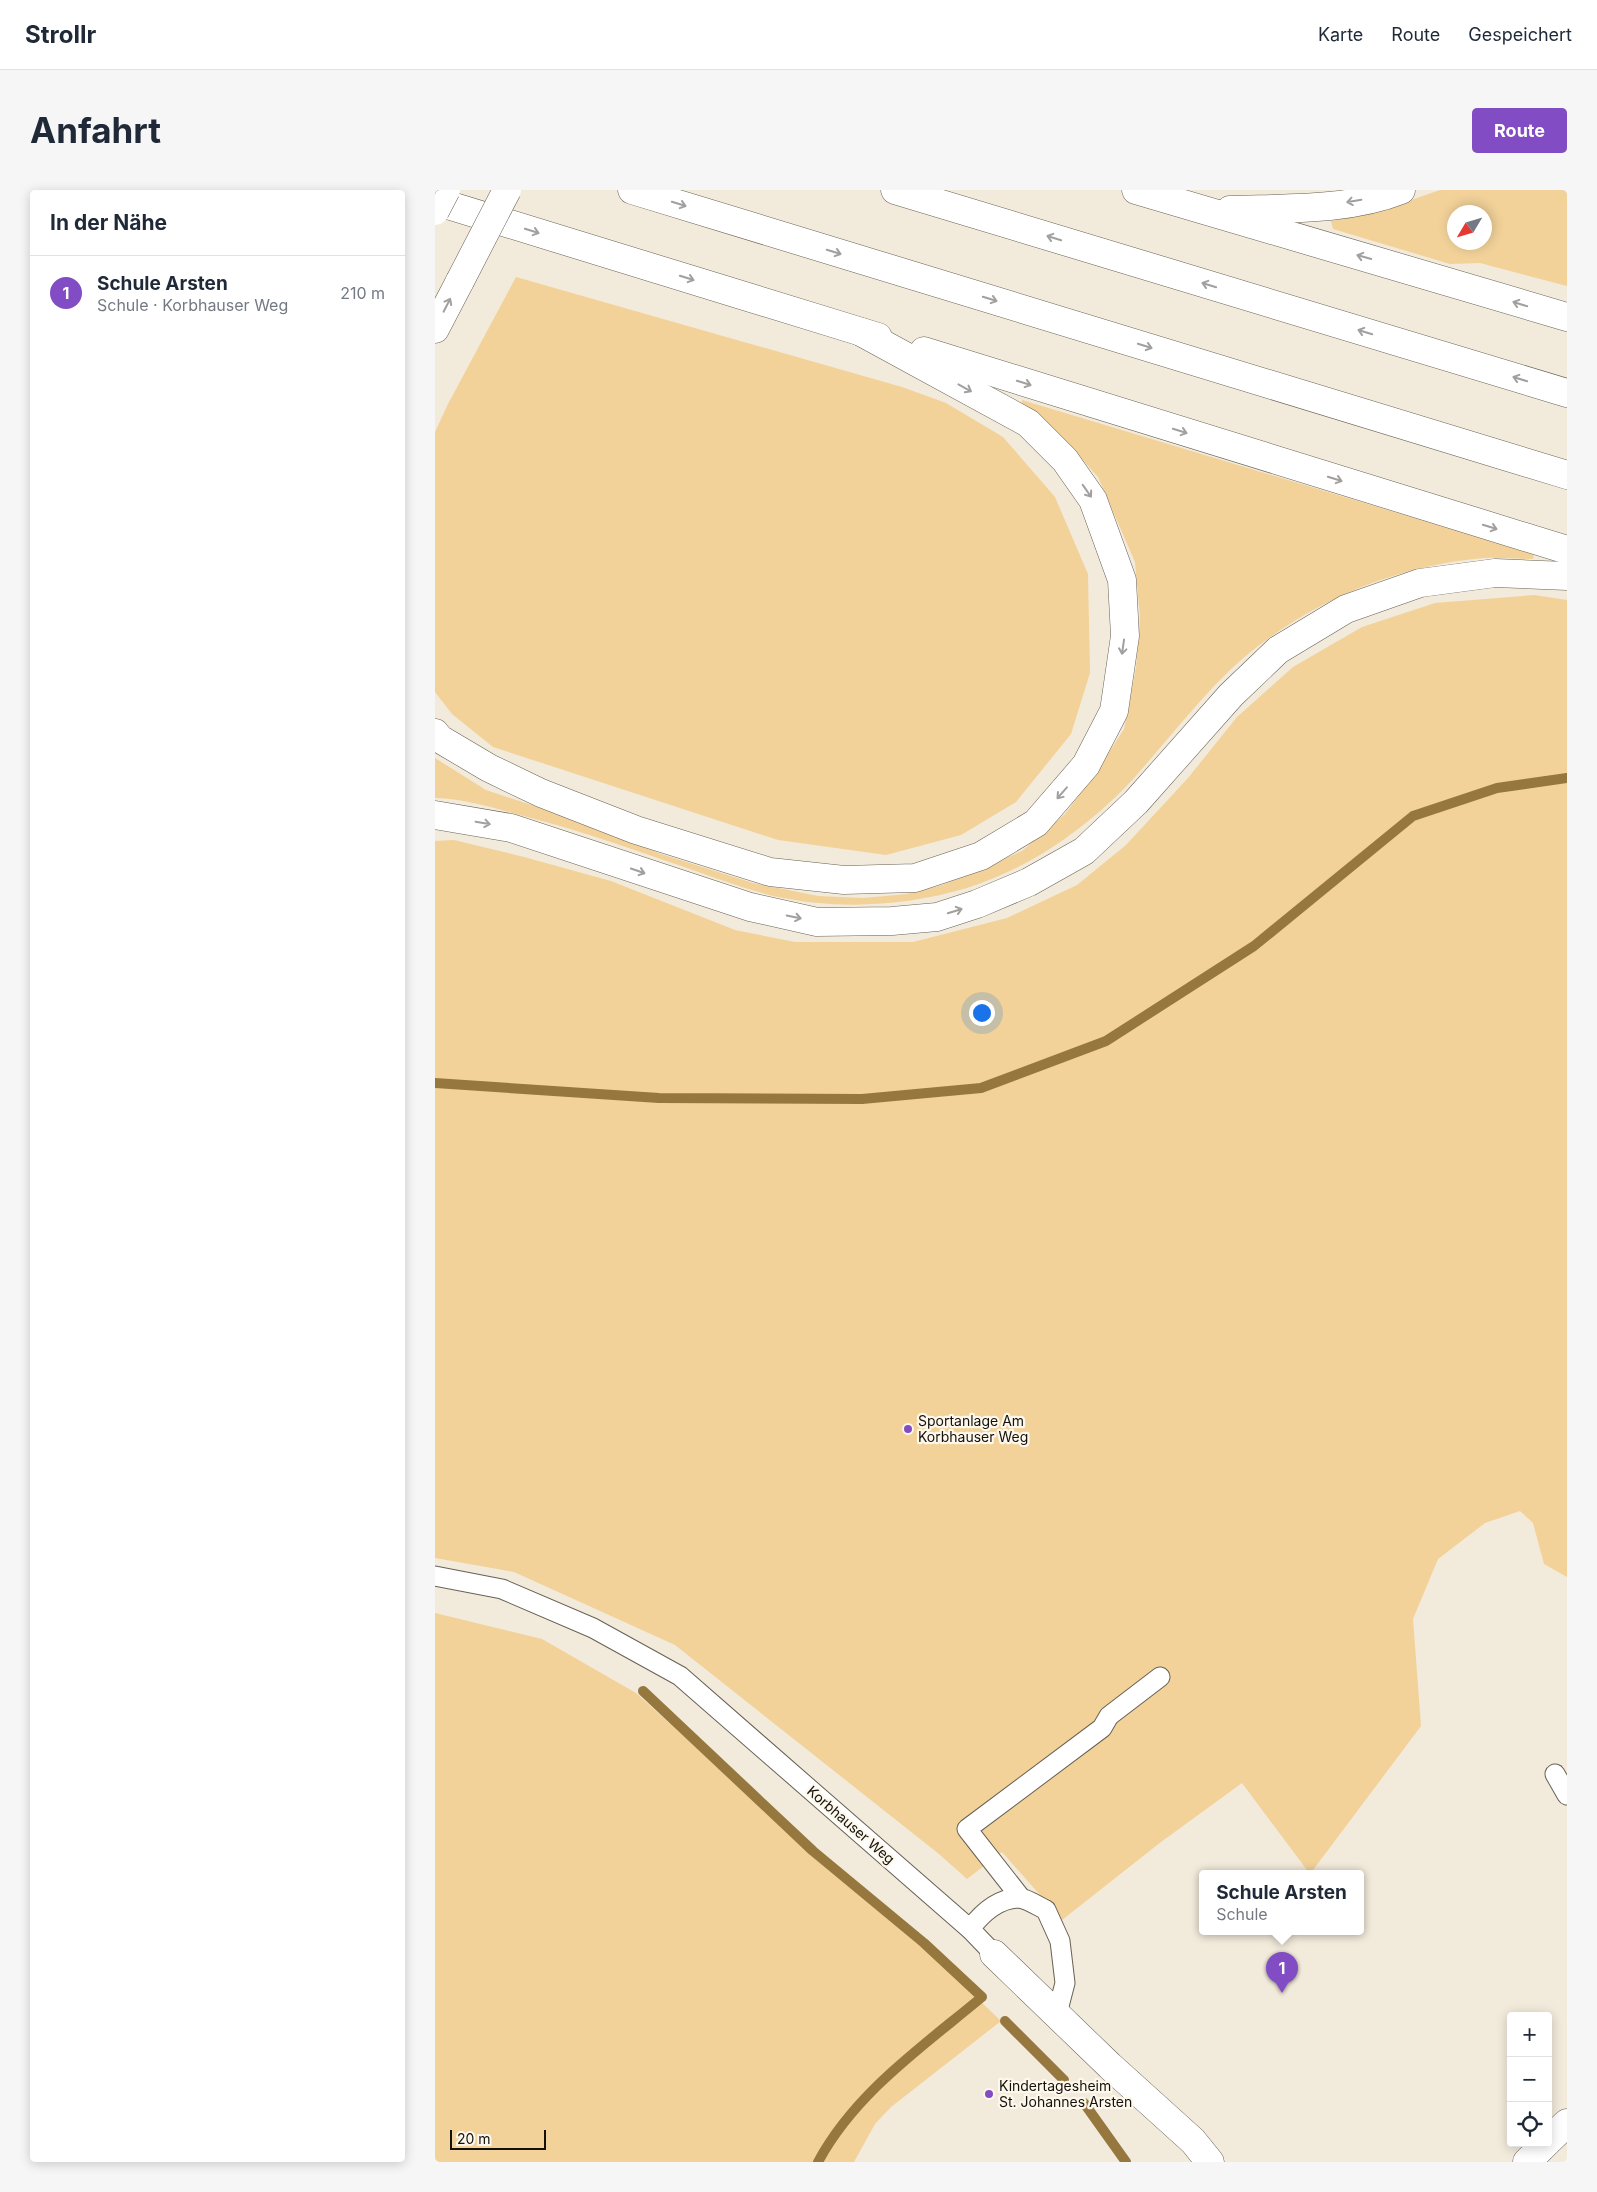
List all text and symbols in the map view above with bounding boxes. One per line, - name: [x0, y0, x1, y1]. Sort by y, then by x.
- text: Strollr: [25, 20, 96, 49]
- text: Karte: [1318, 24, 1363, 45]
- text: Route: [1391, 24, 1440, 45]
- text: Gespeichert: [1468, 24, 1572, 45]
- button: Route: [1472, 108, 1567, 153]
- text: Anfahrt: [30, 109, 161, 151]
- one-way arrow: [1346, 197, 1362, 207]
- one-way arrow: [670, 200, 686, 210]
- north arrow: [1447, 205, 1492, 250]
- text: In der Nähe: [50, 210, 167, 235]
- one-way arrow: [523, 226, 539, 236]
- one-way arrow: [1046, 232, 1062, 242]
- one-way arrow: [826, 247, 842, 257]
- one-way arrow: [1357, 252, 1373, 262]
- text: Schule Arsten: [97, 272, 228, 295]
- one-way arrow: [679, 274, 695, 284]
- one-way arrow: [1202, 279, 1218, 289]
- text: 1: [63, 283, 69, 303]
- text: 210 m: [340, 283, 385, 303]
- one-way arrow: [981, 294, 997, 304]
- text: Schule · Korbhauser Weg: [97, 295, 288, 315]
- one-way arrow: [442, 297, 452, 312]
- one-way arrow: [1513, 298, 1529, 308]
- one-way arrow: [1357, 326, 1373, 336]
- one-way arrow: [1137, 342, 1153, 352]
- one-way arrow: [1513, 373, 1529, 383]
- one-way arrow: [1016, 378, 1032, 388]
- one-way arrow: [958, 383, 973, 393]
- one-way arrow: [1171, 426, 1187, 436]
- one-way arrow: [1327, 474, 1343, 484]
- one-way arrow: [1082, 484, 1092, 498]
- one-way arrow: [1482, 522, 1498, 532]
- one-way arrow: [1118, 639, 1128, 655]
- one-way arrow: [1056, 786, 1067, 799]
- one-way arrow: [475, 819, 491, 829]
- one-way arrow: [630, 866, 646, 876]
- one-way arrow: [946, 906, 962, 916]
- one-way arrow: [785, 912, 801, 922]
- your location: [969, 1000, 995, 1026]
- place label: Sportanlage Am Korbhauser Weg: [918, 1412, 1028, 1445]
- marker: Sportanlage Am Korbhauser Weg: [902, 1423, 914, 1435]
- street label: Korbhauser Weg: [804, 1782, 899, 1867]
- popup: [1199, 1870, 1364, 1935]
- text: Schule Arsten: [1216, 1881, 1347, 1904]
- text: Schule: [1216, 1904, 1268, 1924]
- pin: 1: [1266, 1952, 1298, 1993]
- map controls: [1507, 2012, 1552, 2147]
- button: +: [1507, 2012, 1552, 2057]
- button: −: [1507, 2057, 1552, 2102]
- place label: Kindertagesheim St. Johannes Arsten: [999, 2077, 1132, 2110]
- marker: Kindertagesheim St. Johannes Arsten: [983, 2088, 995, 2100]
- button: locate: [1507, 2102, 1552, 2147]
- scale bar: [450, 2127, 546, 2150]
- text: 20 m: [457, 2130, 491, 2147]

